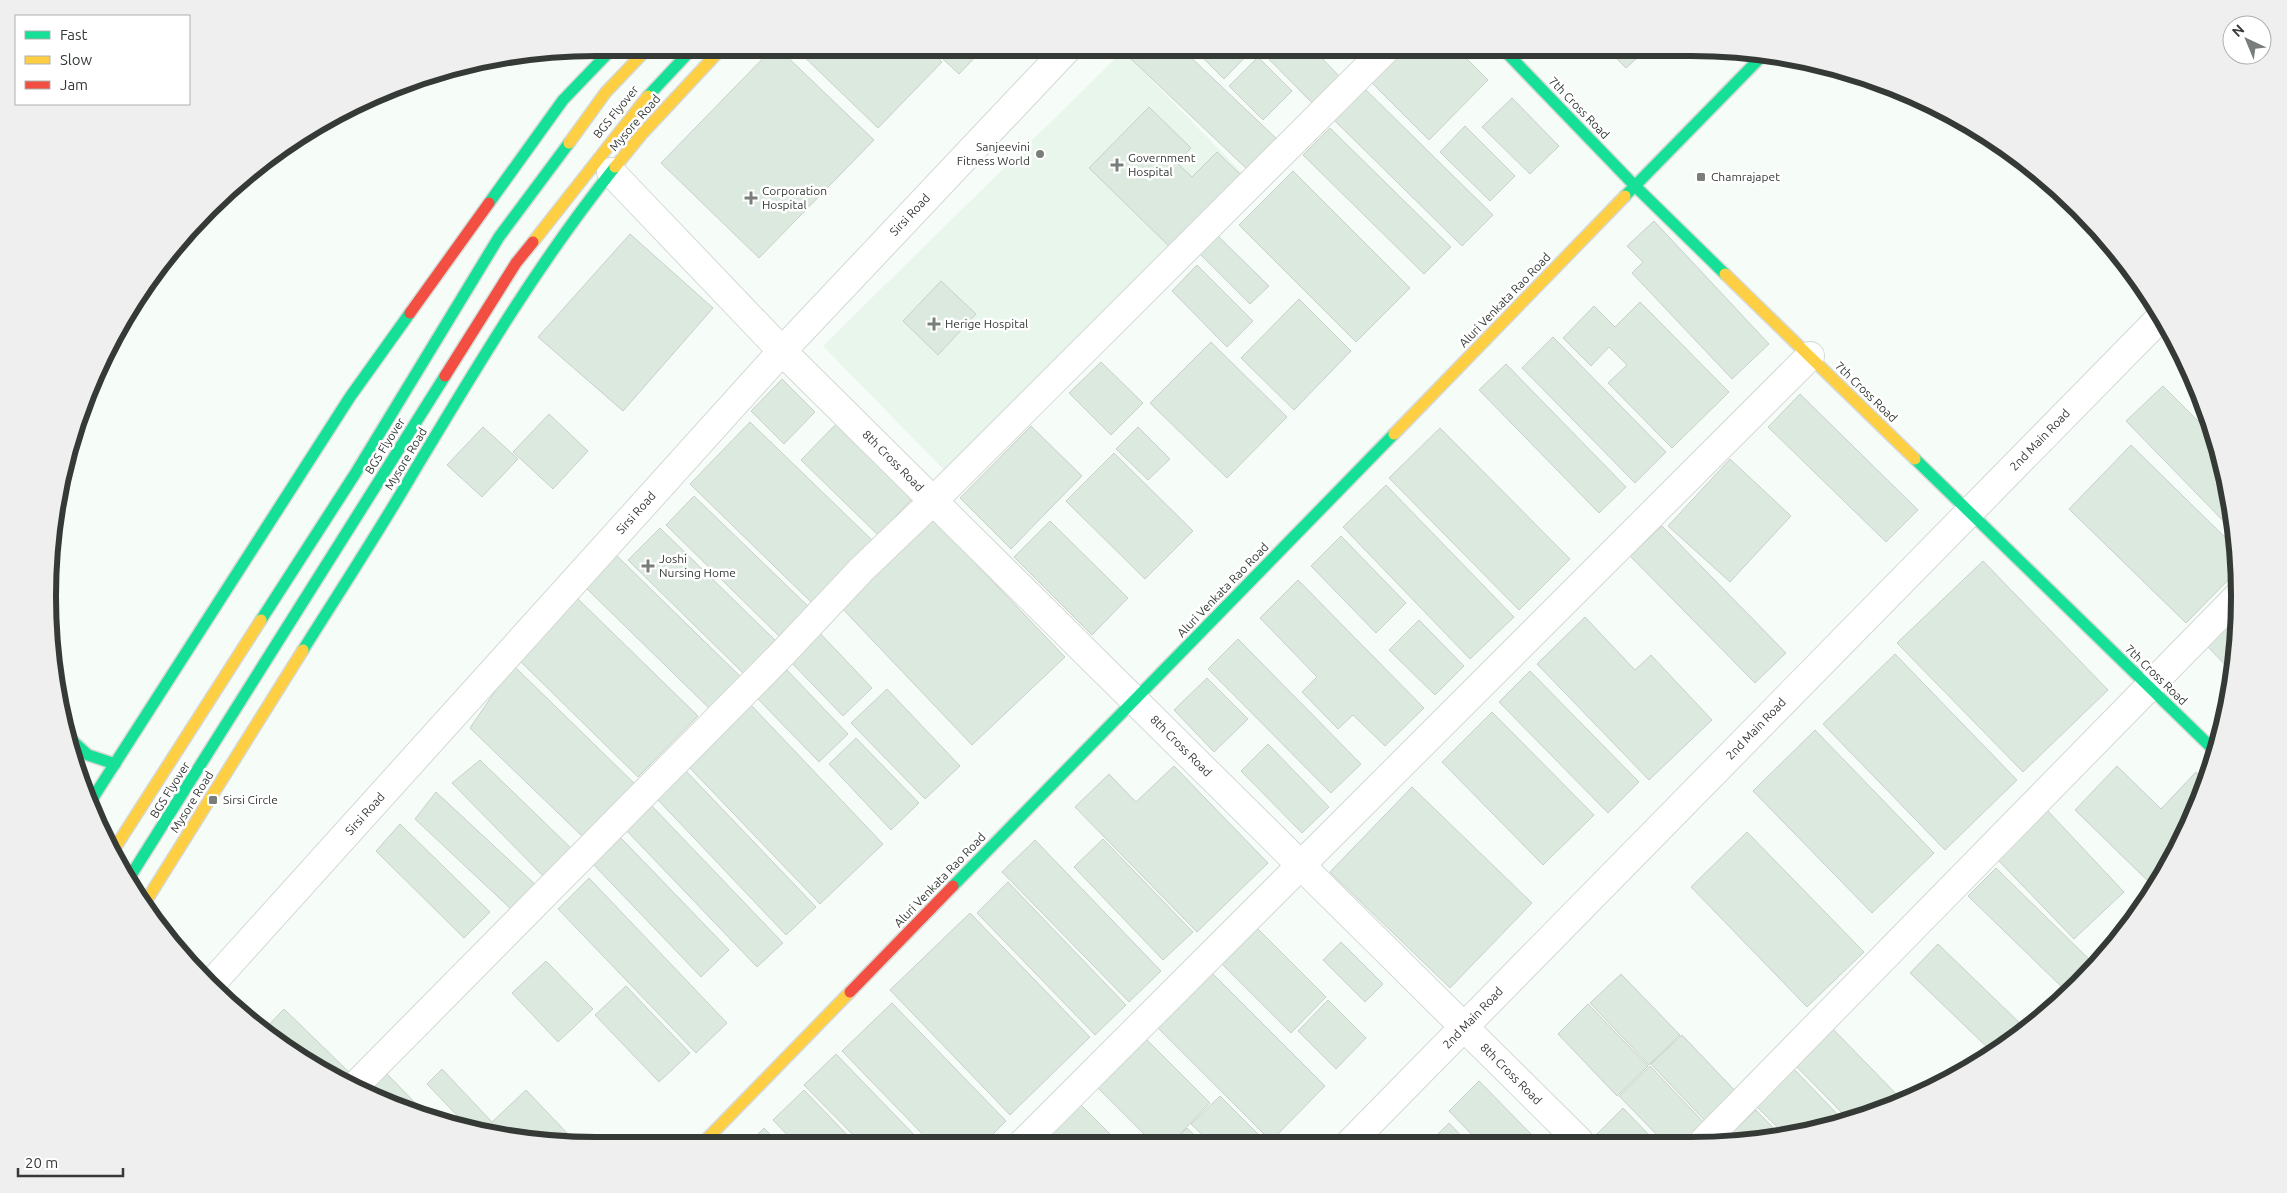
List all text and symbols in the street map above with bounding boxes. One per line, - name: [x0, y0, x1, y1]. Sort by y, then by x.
- legend: [15, 15, 190, 105]
- north arrow: [2222, 15, 2272, 65]
- text: N: [2229, 21, 2247, 40]
- text: Fast: [60, 26, 88, 43]
- text: Slow: [60, 51, 93, 68]
- street label: 7th Cross Road: [1547, 74, 1612, 141]
- text: Jam: [60, 76, 88, 93]
- street label: BGS Flyover: [590, 82, 641, 141]
- street label: Mysore Road: [607, 92, 662, 153]
- place label: Sanjeevini Fitness World: [957, 140, 1030, 167]
- marker: Sanjeevini Fitness World: [1034, 148, 1046, 160]
- place label: Government Hospital: [1128, 151, 1196, 178]
- marker: Government Hospital: [1110, 158, 1124, 172]
- place label: Chamrajapet: [1711, 170, 1780, 183]
- marker: Chamrajapet: [1695, 171, 1707, 183]
- place label: Corporation Hospital: [762, 184, 827, 211]
- marker: Corporation Hospital: [744, 191, 758, 205]
- street label: Sirsi Road: [887, 191, 932, 238]
- street label: Aluri Venkata Rao Road: [1456, 250, 1553, 349]
- marker: Herige Hospital: [927, 317, 941, 331]
- place label: Herige Hospital: [945, 317, 1028, 330]
- street label: 7th Cross Road: [1833, 359, 1900, 424]
- street label: 2nd Main Road: [2007, 406, 2072, 473]
- street label: BGS Flyover: [362, 415, 407, 476]
- street label: Mysore Road: [382, 425, 429, 492]
- street label: 8th Cross Road: [860, 427, 927, 494]
- street label: Sirsi Road: [613, 489, 658, 536]
- street label: Aluri Venkata Rao Road: [1174, 540, 1271, 639]
- place label: Joshi Nursing Home: [659, 552, 736, 579]
- marker: Joshi Nursing Home: [641, 559, 655, 573]
- street label: 7th Cross Road: [2123, 642, 2190, 707]
- street label: 2nd Main Road: [1723, 695, 1788, 762]
- street label: 8th Cross Road: [1148, 712, 1215, 779]
- street label: BGS Flyover: [147, 759, 192, 820]
- street label: Mysore Road: [168, 769, 216, 835]
- street label: Sirsi Road: [342, 790, 387, 837]
- place label: Sirsi Circle: [223, 793, 278, 806]
- marker: Sirsi Circle: [207, 794, 219, 806]
- street label: Aluri Venkata Rao Road: [891, 830, 988, 929]
- street label: 2nd Main Road: [1440, 984, 1505, 1051]
- street label: 8th Cross Road: [1478, 1040, 1545, 1107]
- scale bar: [18, 1146, 122, 1178]
- text: 20 m: [25, 1154, 58, 1171]

